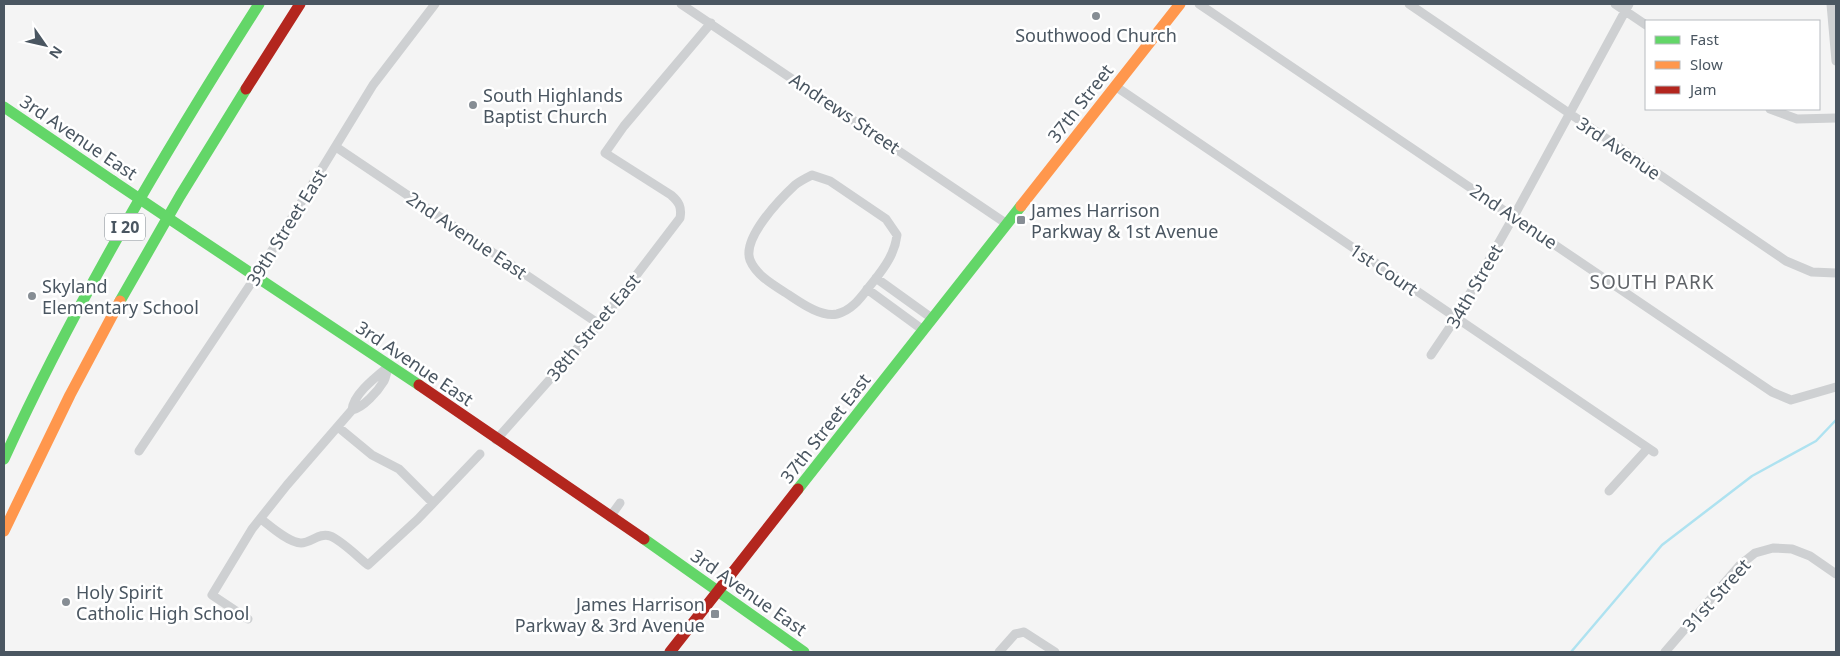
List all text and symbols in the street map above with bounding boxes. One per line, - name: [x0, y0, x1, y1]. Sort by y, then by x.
- marker: Southwood Church: [1090, 10, 1102, 22]
- north arrow: [20, 20, 70, 70]
- legend: [1645, 20, 1820, 110]
- place label: Southwood Church: [1015, 23, 1177, 47]
- text: Fast: [1690, 29, 1719, 49]
- text: N: [45, 43, 67, 63]
- text: Slow: [1690, 54, 1723, 74]
- street label: 37th Street: [1042, 59, 1118, 147]
- street label: Andrews Street: [785, 67, 905, 159]
- text: Jam: [1688, 79, 1717, 99]
- place label: South Highlands Baptist Church: [483, 83, 623, 128]
- street label: 3rd Avenue East: [16, 89, 143, 185]
- marker: South Highlands Baptist Church: [467, 99, 479, 111]
- street label: 3rd Avenue: [1572, 111, 1666, 185]
- street label: 39th Street East: [241, 164, 332, 290]
- street label: 2nd Avenue: [1466, 178, 1562, 254]
- street label: 2nd Avenue East: [402, 186, 532, 284]
- place label: James Harrison Parkway & 1st Avenue: [1029, 198, 1218, 243]
- road number: I 20: [105, 213, 145, 240]
- marker: James Harrison Parkway & 1st Avenue: [1015, 214, 1027, 226]
- street label: 1st Court: [1345, 237, 1423, 301]
- street label: 34th Street: [1440, 239, 1508, 332]
- street label: 38th Street East: [541, 268, 645, 386]
- district label: SOUTH PARK: [1589, 269, 1715, 295]
- place label: Skyland Elementary School: [42, 274, 199, 319]
- marker: Skyland Elementary School: [26, 290, 38, 302]
- street label: 3rd Avenue East: [352, 315, 479, 411]
- street label: 37th Street East: [775, 368, 876, 488]
- street label: 3rd Avenue East: [686, 543, 812, 641]
- street label: 31st Street: [1677, 553, 1756, 637]
- place label: Holy Spirit Catholic High School: [76, 580, 250, 625]
- place label: James Harrison Parkway & 3rd Avenue: [515, 592, 705, 637]
- marker: Holy Spirit Catholic High School: [60, 596, 72, 608]
- marker: James Harrison Parkway & 3rd Avenue: [709, 608, 721, 620]

